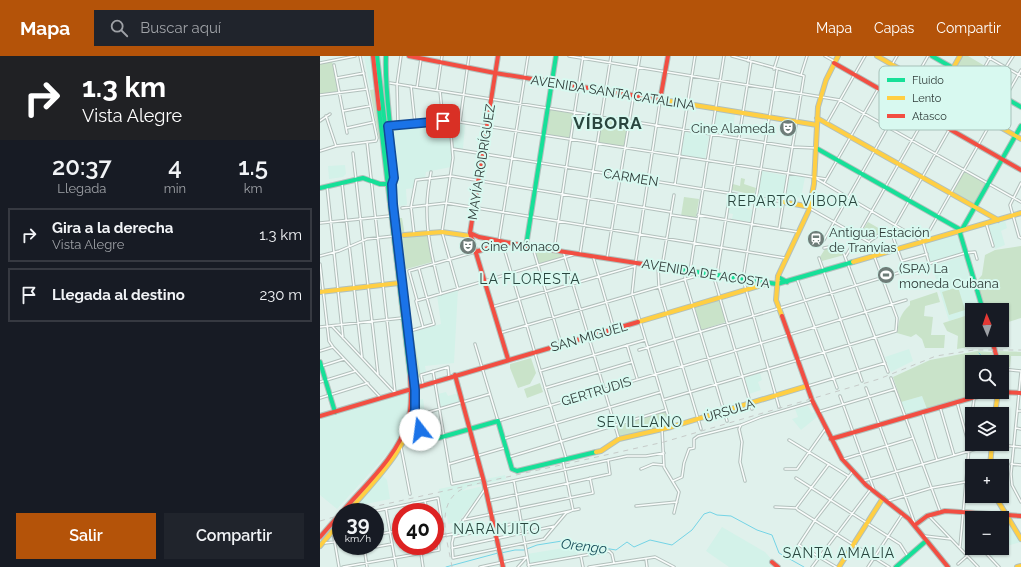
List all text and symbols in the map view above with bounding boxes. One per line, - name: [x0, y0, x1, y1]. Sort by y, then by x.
- search box: [94, 10, 374, 46]
- text: Mapa: [20, 17, 70, 39]
- icon: search: [108, 17, 130, 39]
- text: Buscar aquí: [140, 19, 221, 37]
- text: Mapa: [816, 20, 852, 36]
- text: Capas: [874, 20, 914, 36]
- text: Compartir: [936, 20, 1001, 36]
- legend: [879, 66, 1011, 130]
- text: 1.3 km: [82, 71, 166, 104]
- icon: right: [16, 72, 68, 124]
- street label: AVENIDA SANTA CATALINA: [530, 72, 696, 113]
- text: Fluido: [912, 74, 944, 87]
- text: Lento: [912, 92, 942, 105]
- street label: MAYÍA RODRÍGUEZ: [465, 103, 498, 221]
- pin: [426, 104, 460, 138]
- text: Vista Alegre: [82, 105, 182, 126]
- icon: arrive: [432, 110, 454, 132]
- text: Atasco: [912, 110, 947, 123]
- district label: VÍBORA: [573, 113, 643, 133]
- theatre icon: Cine Alameda: [778, 118, 798, 138]
- place label: Cine Alameda: [691, 121, 775, 136]
- text: 20:37: [52, 152, 112, 181]
- text: 4: [168, 152, 182, 181]
- text: 1.5: [238, 152, 268, 181]
- street label: CARMEN: [602, 166, 659, 189]
- text: Llegada: [57, 181, 106, 196]
- text: min: [164, 181, 186, 196]
- text: km: [244, 181, 262, 196]
- district label: REPARTO VÍBORA: [727, 192, 859, 209]
- text: Gira a la derecha: [52, 219, 173, 237]
- icon: right: [18, 224, 40, 246]
- place label: Antigua Estación de Tranvías: [829, 225, 930, 255]
- text: 1.3 km: [259, 226, 302, 244]
- station icon: Antigua Estación de Tranvías: [806, 229, 826, 249]
- theatre icon: Cine Mónaco: [458, 236, 478, 256]
- text: Vista Alegre: [52, 237, 124, 252]
- place label: Cine Mónaco: [481, 239, 560, 254]
- street label: AVENIDA DE ACOSTA: [641, 256, 771, 291]
- place label: (SPA) La moneda Cubana: [899, 261, 999, 291]
- sports icon: (SPA) La moneda Cubana: [876, 265, 896, 285]
- district label: LA FLORESTA: [479, 271, 581, 287]
- icon: arrive: [18, 284, 40, 306]
- text: Llegada al destino: [52, 286, 185, 304]
- text: 230 m: [259, 286, 302, 304]
- north arrow: [965, 303, 1009, 347]
- map controls: [965, 303, 1009, 555]
- street label: SAN MIGUEL: [549, 318, 630, 355]
- button: search: [965, 355, 1009, 399]
- street label: GERTRUDIS: [559, 374, 633, 409]
- street label: ÚRSULA: [702, 396, 757, 425]
- button: layers: [965, 407, 1009, 451]
- position arrow: [399, 409, 441, 451]
- district label: SEVILLANO: [597, 414, 683, 430]
- button: +: [965, 459, 1009, 503]
- speed limit sign: 40: [392, 503, 444, 555]
- button: −: [965, 511, 1009, 555]
- text: 39: [347, 512, 369, 536]
- button: Salir: [16, 513, 156, 559]
- button: Compartir: [164, 513, 304, 559]
- district label: NARANJITO: [453, 521, 541, 537]
- text: km/h: [345, 533, 371, 544]
- water label: Orengo: [560, 535, 608, 557]
- district label: SANTA AMALIA: [783, 545, 895, 561]

